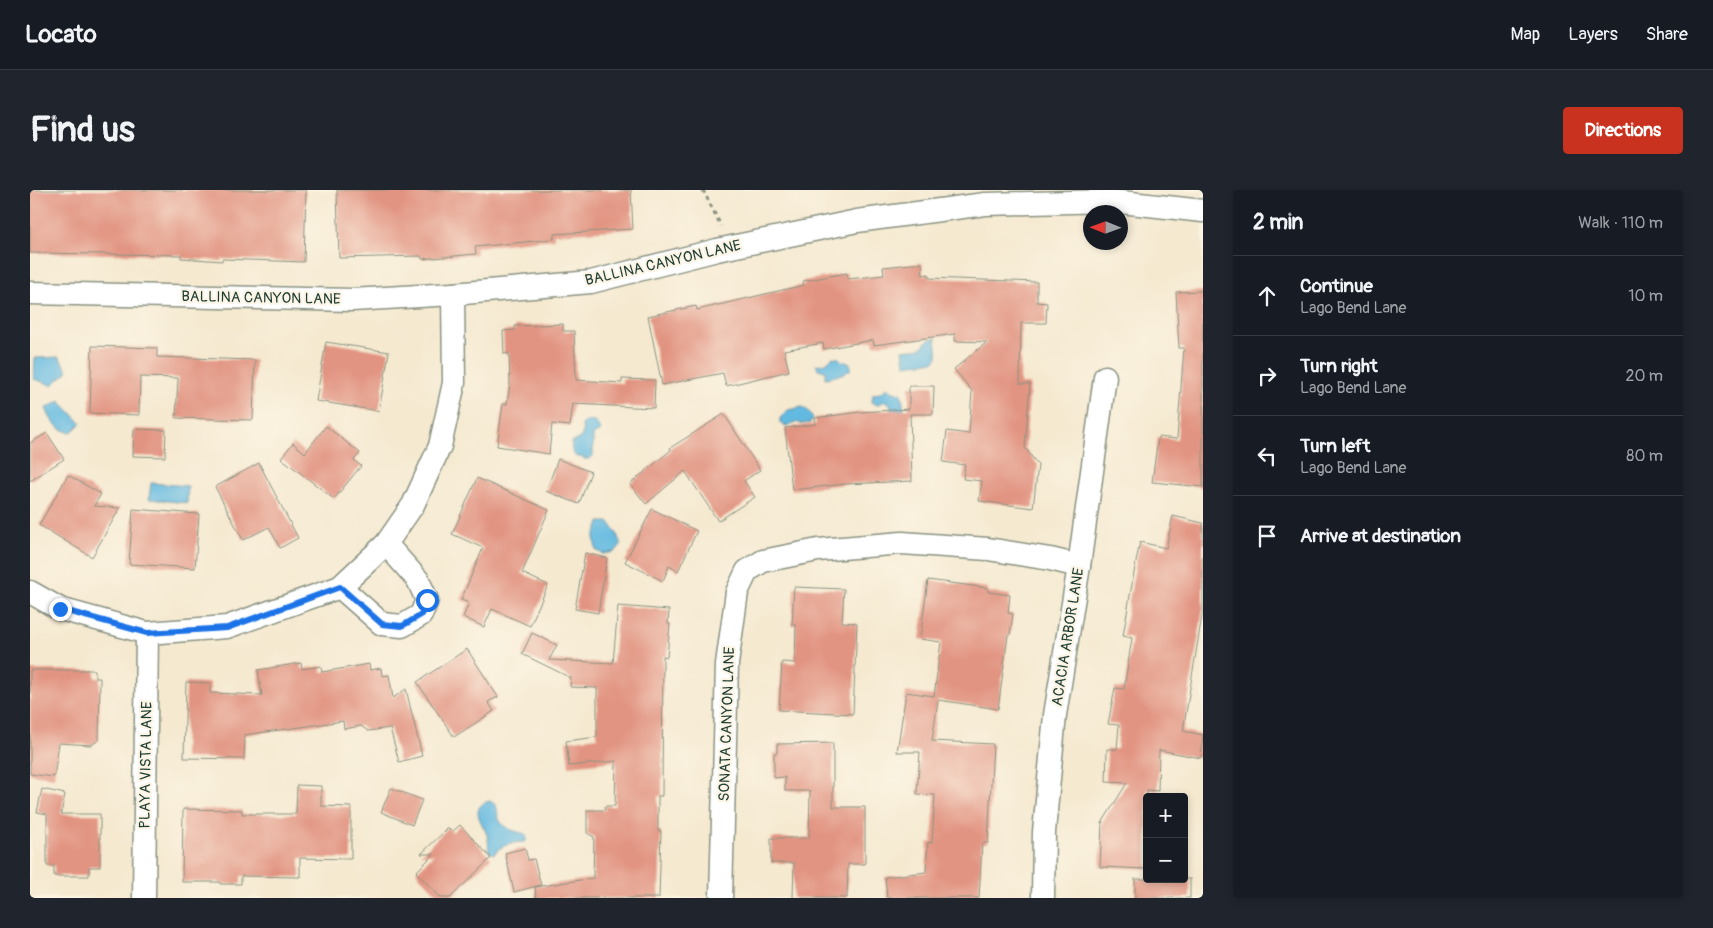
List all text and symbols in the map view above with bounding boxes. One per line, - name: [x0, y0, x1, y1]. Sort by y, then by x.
- text: Locato: [25, 20, 97, 49]
- text: Map: [1511, 23, 1540, 46]
- text: Layers: [1568, 23, 1618, 46]
- text: Share: [1646, 23, 1688, 46]
- button: Directions: [1563, 107, 1683, 154]
- text: Find us: [30, 108, 135, 152]
- north arrow: [1083, 205, 1128, 250]
- text: 2 min: [1253, 209, 1303, 236]
- text: Walk · 110 m: [1578, 213, 1663, 233]
- street label: BALLINA CANYON LANE: [583, 236, 743, 290]
- text: Continue: [1300, 274, 1373, 298]
- icon: ahead: [1253, 282, 1281, 310]
- text: 10 m: [1628, 286, 1663, 306]
- street label: BALLINA CANYON LANE: [181, 287, 341, 309]
- text: Lago Bend Lane: [1300, 298, 1407, 318]
- text: Turn right: [1300, 354, 1378, 378]
- icon: right: [1253, 362, 1281, 390]
- text: 20 m: [1625, 366, 1663, 386]
- text: Lago Bend Lane: [1300, 378, 1407, 398]
- text: Turn left: [1300, 434, 1370, 458]
- icon: left: [1253, 442, 1281, 470]
- text: 80 m: [1626, 446, 1663, 466]
- text: Lago Bend Lane: [1300, 458, 1407, 478]
- icon: arrive: [1253, 522, 1281, 550]
- text: Arrive at destination: [1300, 524, 1461, 548]
- street label: ACACIA ARBOR LANE: [1048, 566, 1088, 707]
- route start: [416, 589, 439, 612]
- route end: [49, 598, 72, 621]
- street label: SONATA CANYON LANE: [715, 646, 739, 802]
- street label: PLAYA VISTA LANE: [135, 701, 157, 829]
- map controls: [1143, 793, 1188, 883]
- button: +: [1143, 793, 1188, 838]
- button: −: [1143, 838, 1188, 883]

